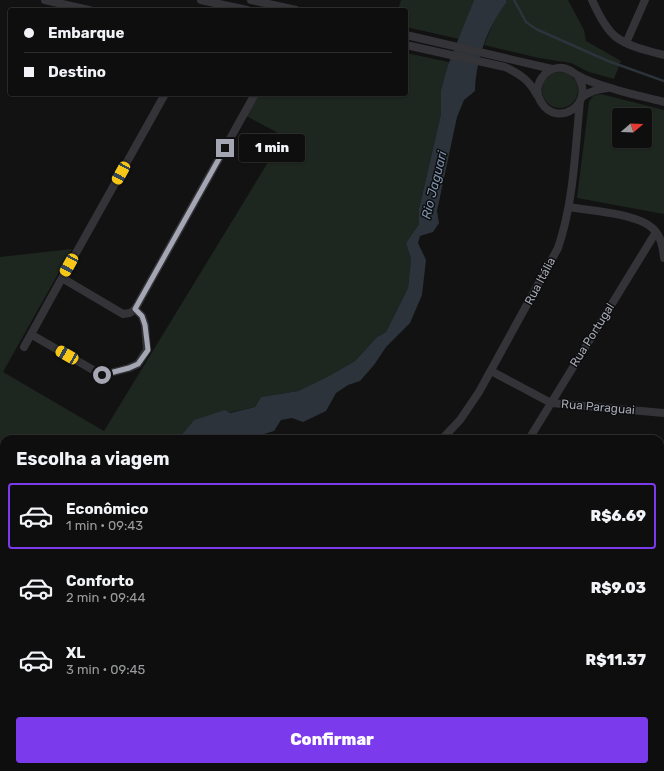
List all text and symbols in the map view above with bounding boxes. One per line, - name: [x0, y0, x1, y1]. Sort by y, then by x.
- text: Embarque: [48, 24, 124, 42]
- text: Destino: [48, 63, 106, 81]
- north arrow: [612, 108, 652, 148]
- map controls: [612, 108, 652, 148]
- callout: 1 min: [239, 134, 305, 162]
- route end: [216, 139, 234, 157]
- text: 1 min: [255, 140, 289, 155]
- water label: Rio Jaguari: [418, 149, 451, 221]
- car: [110, 160, 132, 186]
- car: [58, 252, 80, 278]
- street label: Rua Itália: [522, 255, 558, 307]
- street label: Rua Portugal: [567, 301, 617, 369]
- car: [54, 344, 80, 366]
- route start: [93, 366, 111, 384]
- street label: Rua Paraguai: [561, 397, 635, 417]
- text: Escolha a viagem: [16, 448, 169, 470]
- icon: car: [18, 498, 54, 534]
- text: Econômico: [66, 500, 148, 518]
- text: R$6.69: [591, 507, 646, 525]
- text: 1 min · 09:43: [66, 518, 143, 533]
- icon: car: [18, 570, 54, 606]
- text: Conforto: [66, 572, 134, 590]
- text: R$9.03: [591, 579, 646, 597]
- text: 2 min · 09:44: [66, 590, 146, 605]
- icon: car: [18, 642, 54, 678]
- text: XL: [66, 644, 85, 662]
- text: R$11.37: [586, 651, 646, 669]
- text: 3 min · 09:45: [66, 662, 145, 677]
- button: Confirmar: [16, 717, 648, 763]

